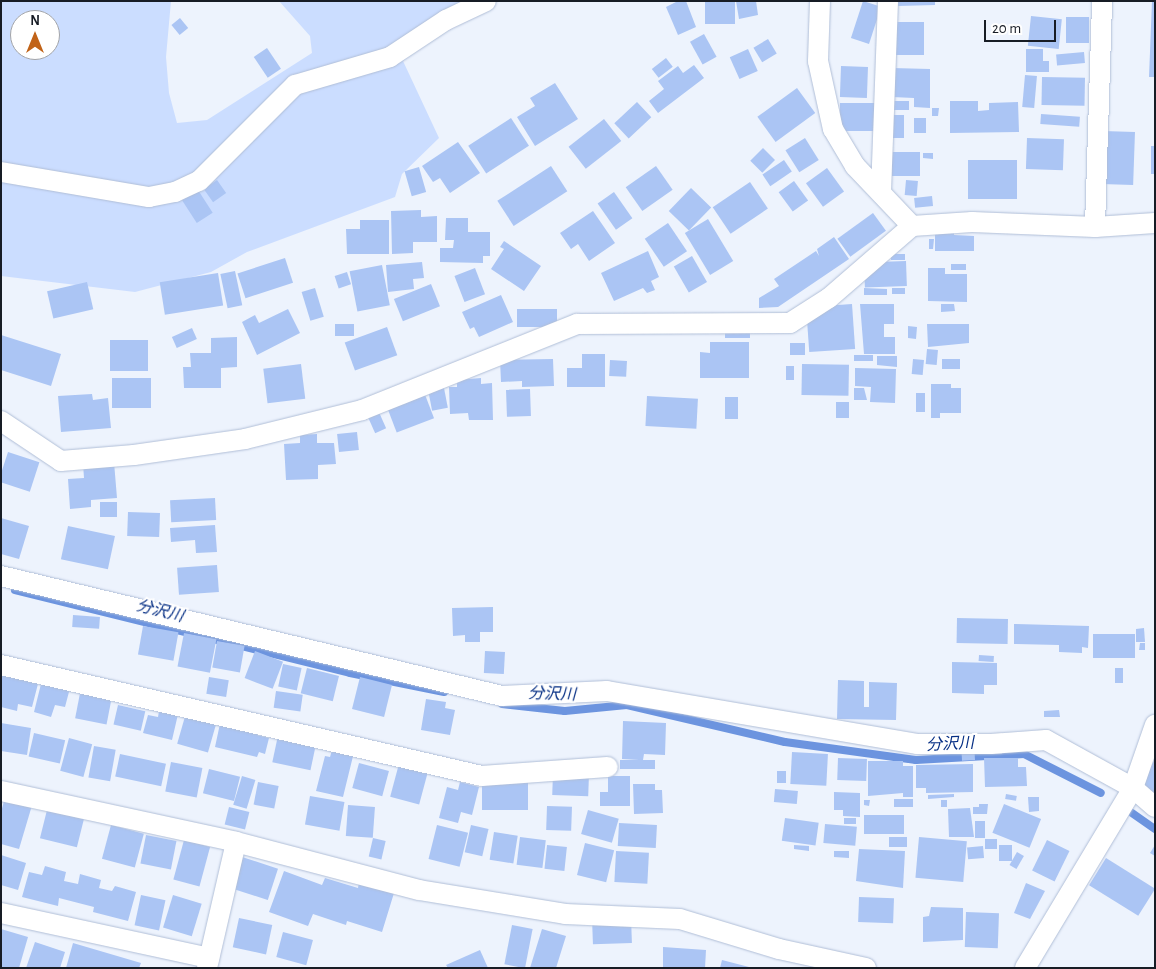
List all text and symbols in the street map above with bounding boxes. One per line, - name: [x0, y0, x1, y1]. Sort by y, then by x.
- north arrow: [10, 10, 60, 60]
- scale bar: [986, 10, 1058, 42]
- text: N: [30, 14, 40, 28]
- text: 20 m: [992, 21, 1021, 36]
- water label: 分沢川: [134, 596, 186, 626]
- water label: 分沢川: [528, 684, 576, 704]
- water label: 分沢川: [926, 733, 974, 755]

